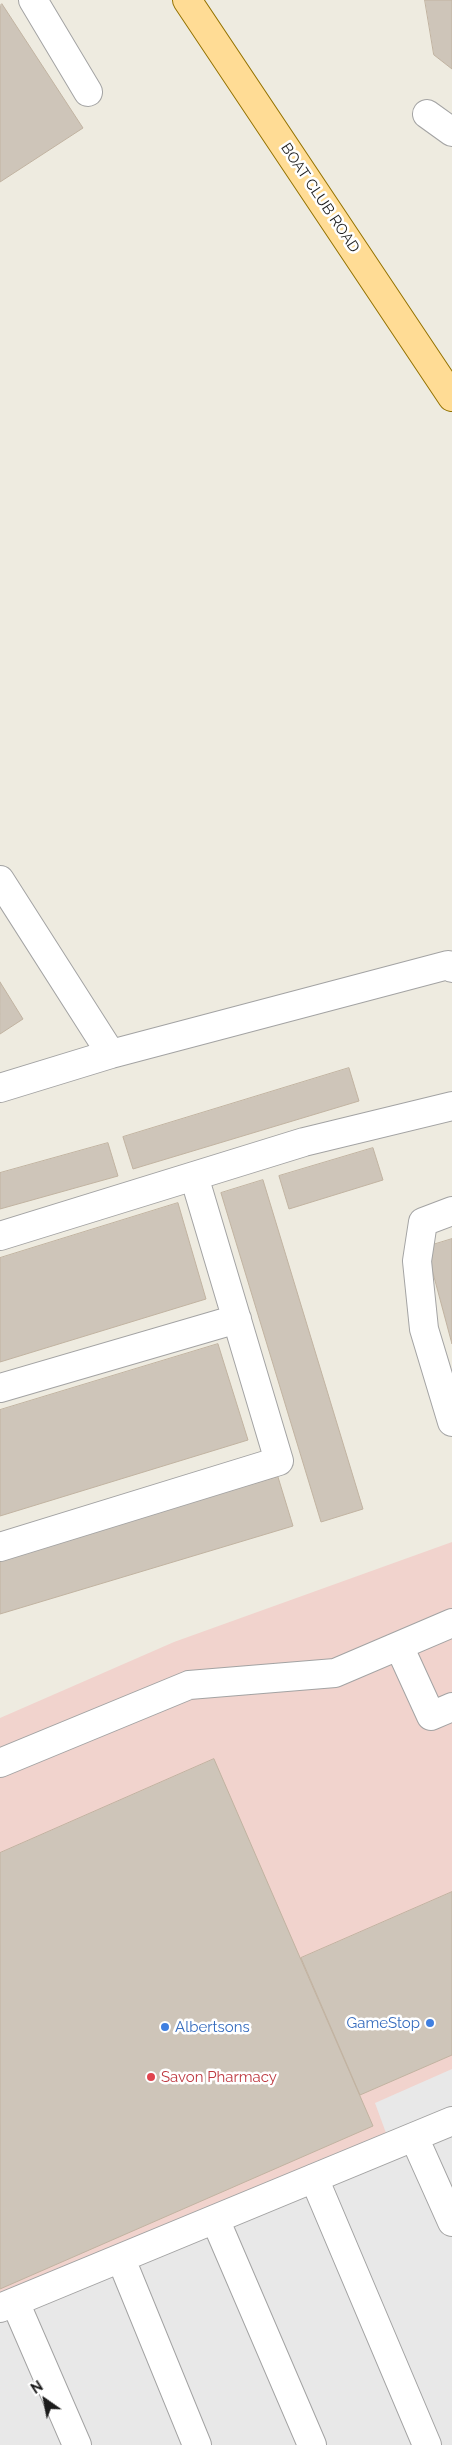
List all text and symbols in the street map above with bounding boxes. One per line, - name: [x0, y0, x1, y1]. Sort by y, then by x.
- street label: BOAT CLUB ROAD: [277, 140, 363, 256]
- place label: GameStop: [347, 2014, 420, 2032]
- marker: GameStop: [424, 2017, 436, 2029]
- place label: Albertsons: [175, 2018, 250, 2036]
- marker: Albertsons: [159, 2021, 171, 2033]
- place label: Savon Pharmacy: [161, 2068, 277, 2086]
- marker: Savon Pharmacy: [145, 2071, 157, 2083]
- north arrow: [20, 2375, 70, 2425]
- text: N: [28, 2378, 46, 2397]

